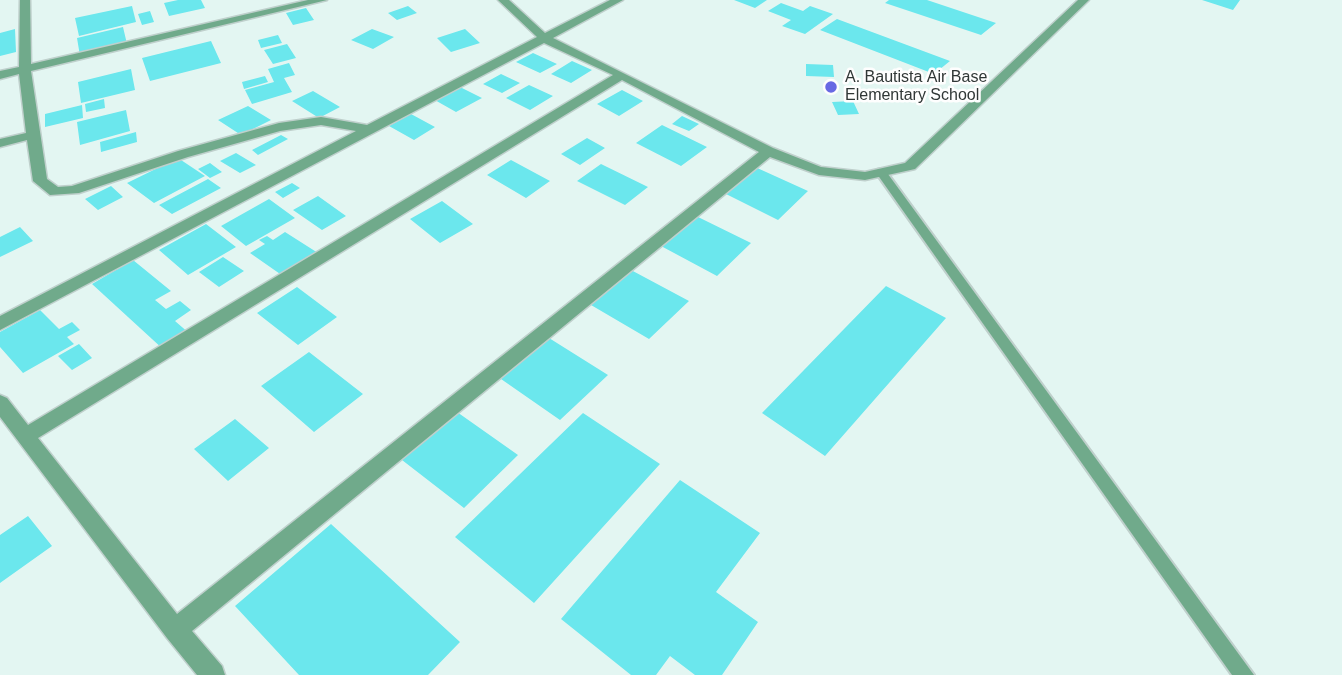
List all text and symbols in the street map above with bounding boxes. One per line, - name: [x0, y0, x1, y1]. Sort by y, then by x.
- place label: A. Bautista Air Base Elementary School: [845, 68, 987, 106]
- marker: A. Bautista Air Base Elementary School: [823, 79, 839, 95]

